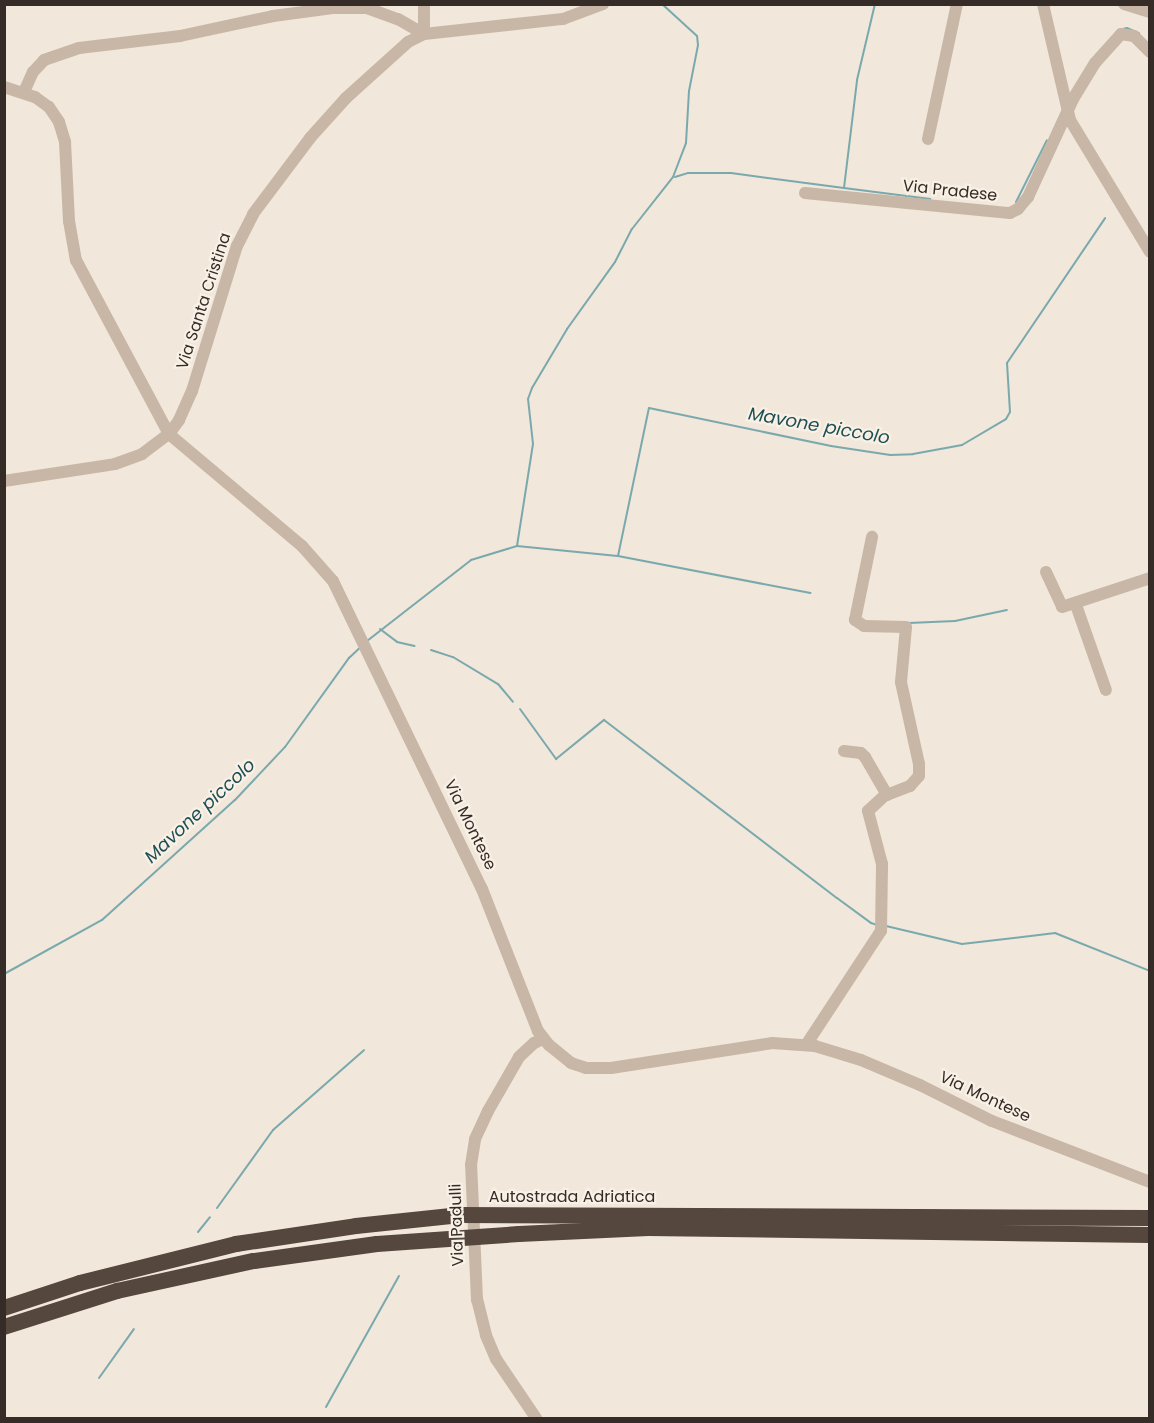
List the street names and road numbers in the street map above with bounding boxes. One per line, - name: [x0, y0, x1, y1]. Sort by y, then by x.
- street label: Via Pradese: [902, 176, 998, 206]
- street label: Via Santa Cristina: [173, 230, 235, 372]
- street label: Via Montese: [440, 777, 500, 873]
- street label: Via Montese: [936, 1068, 1034, 1126]
- street label: Via Padulli: [446, 1183, 468, 1267]
- street label: Autostrada Adriatica: [489, 1187, 655, 1207]

